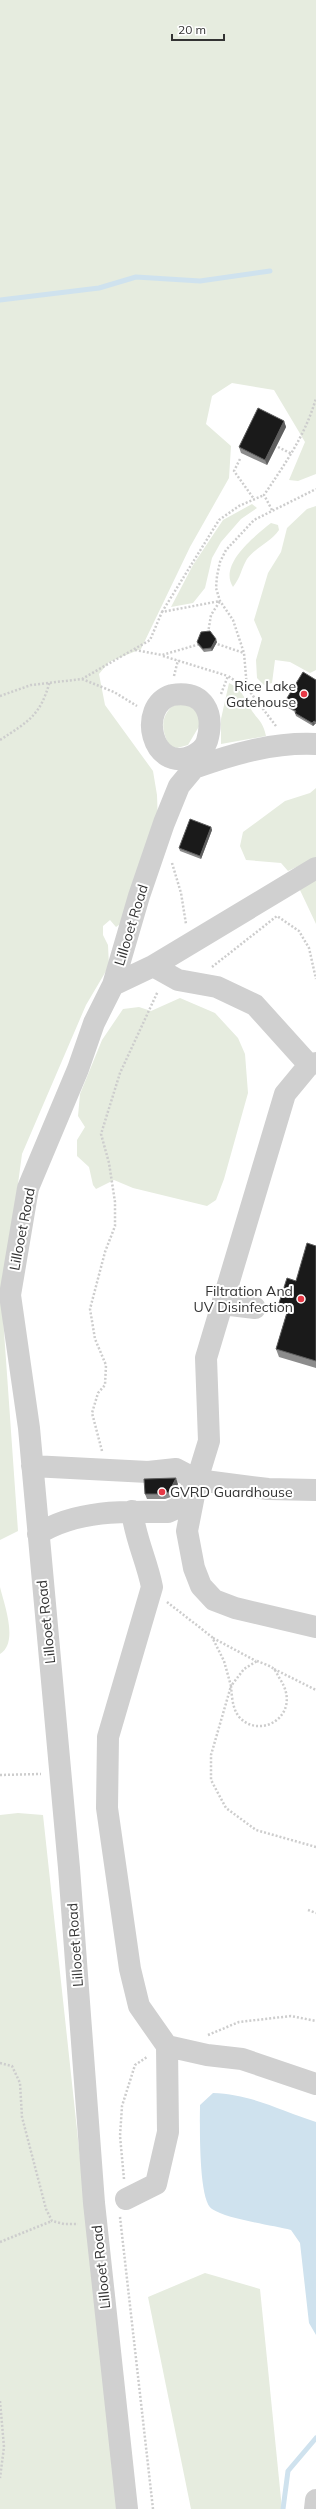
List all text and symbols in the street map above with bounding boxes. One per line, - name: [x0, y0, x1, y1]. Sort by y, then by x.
- scale bar: [172, 16, 224, 42]
- text: 20 m: [178, 22, 206, 37]
- place label: Rice Lake Gatehouse: [226, 677, 296, 711]
- marker: Rice Lake Gatehouse: [299, 689, 309, 699]
- street label: Lillooet Road: [110, 882, 152, 968]
- street label: Lillooet Road: [5, 1186, 39, 1272]
- place label: Filtration And UV Disinfection: [194, 1282, 293, 1316]
- marker: Filtration And UV Disinfection: [296, 1294, 306, 1304]
- place label: GVRD Guardhouse: [170, 1483, 293, 1501]
- marker: GVRD Guardhouse: [157, 1487, 167, 1497]
- street label: Lillooet Road: [33, 1579, 59, 1665]
- street label: Lillooet Road: [63, 1902, 87, 1988]
- street label: Lillooet Road: [88, 2224, 114, 2310]

